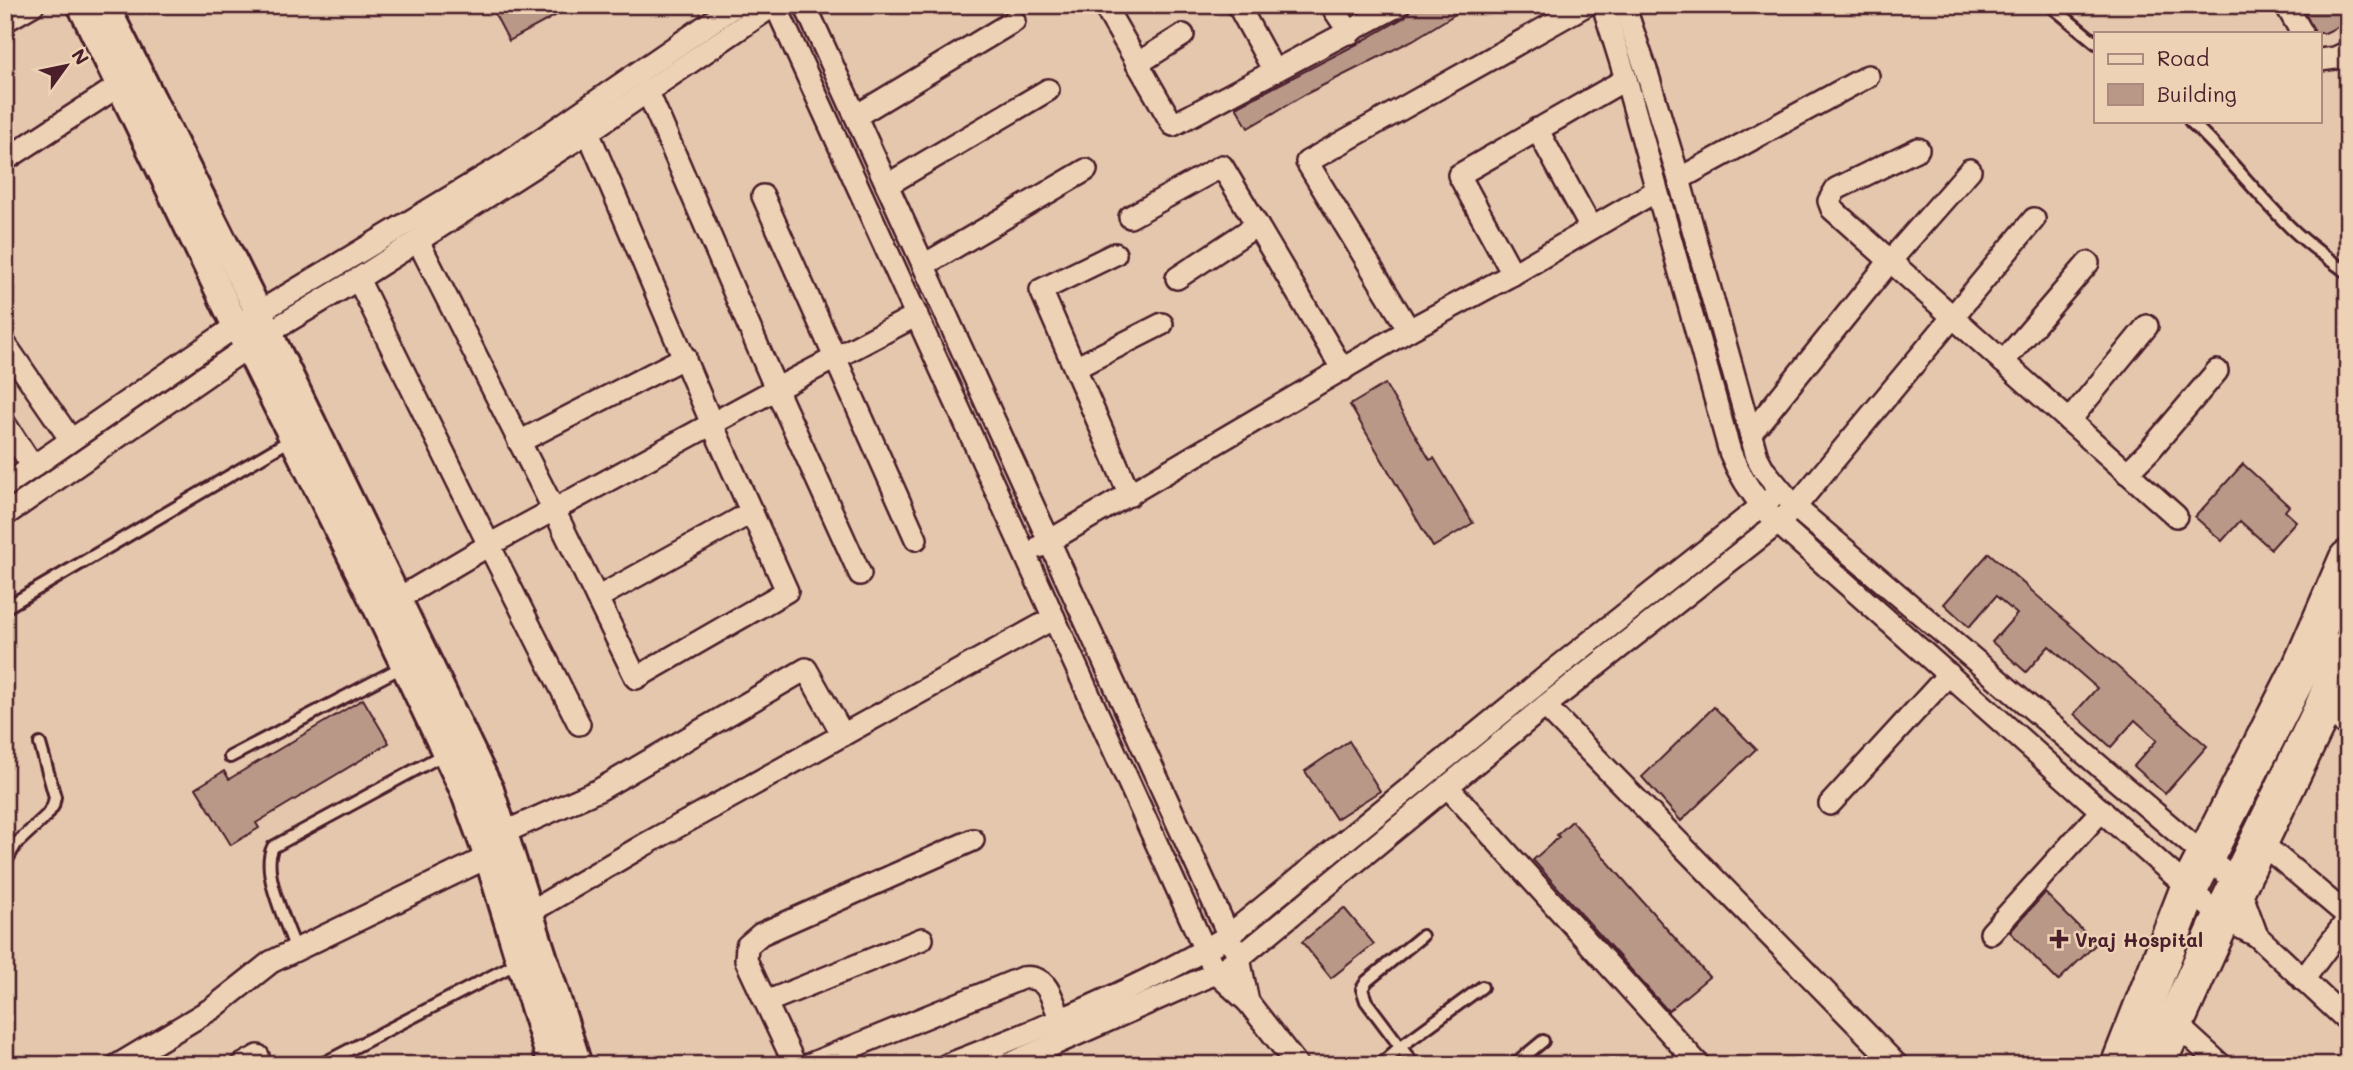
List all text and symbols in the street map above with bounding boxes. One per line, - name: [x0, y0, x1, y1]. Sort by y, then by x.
- north arrow: [32, 32, 102, 102]
- legend: [2094, 32, 2322, 122]
- text: N: [66, 44, 95, 69]
- text: Road: [2157, 44, 2209, 71]
- text: Building: [2157, 80, 2237, 107]
- place label: Vraj Hospital: [2075, 927, 2203, 952]
- marker: Vraj Hospital: [2049, 929, 2069, 949]

